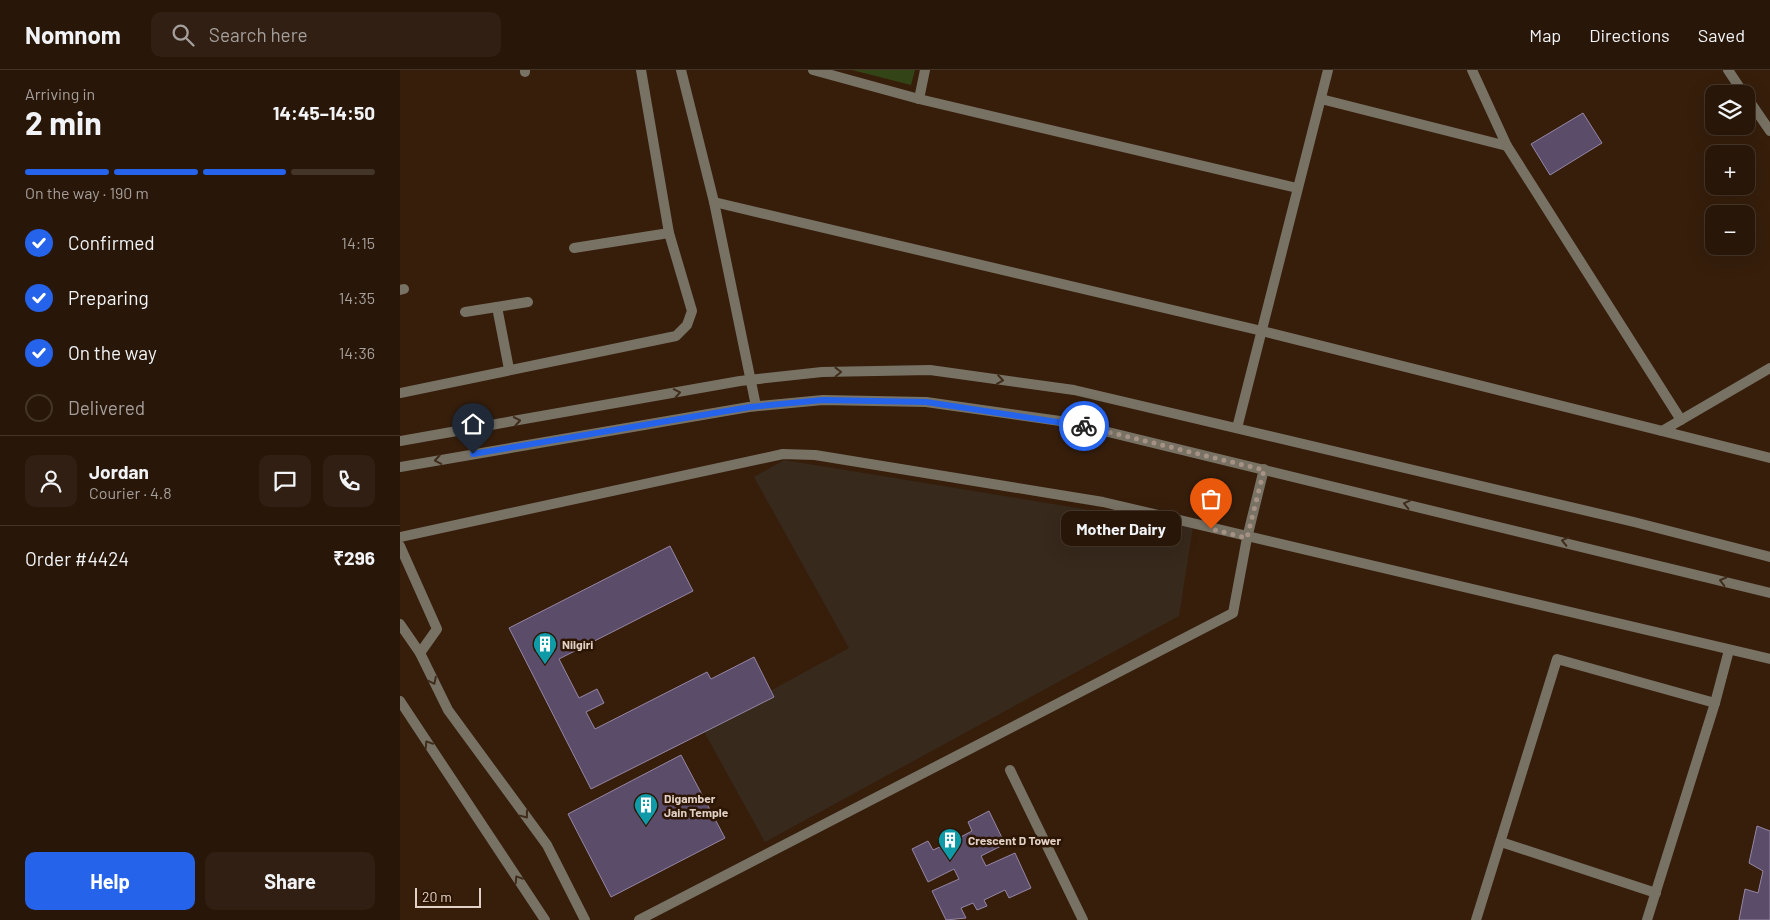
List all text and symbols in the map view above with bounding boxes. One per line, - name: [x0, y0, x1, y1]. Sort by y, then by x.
- search box: [151, 12, 501, 57]
- text: Nomnom: [25, 20, 121, 49]
- icon: search: [169, 21, 197, 49]
- text: Search here: [209, 23, 308, 46]
- text: Map: [1529, 24, 1561, 46]
- text: Directions: [1589, 24, 1670, 46]
- text: Saved: [1698, 24, 1745, 46]
- text: Arriving in: [25, 84, 95, 103]
- map controls: [1705, 85, 1755, 255]
- button: layers: [1705, 85, 1755, 135]
- text: 14:45–14:50: [273, 101, 375, 124]
- text: 2 min: [25, 103, 102, 141]
- button: +: [1705, 145, 1755, 195]
- text: On the way · 190 m: [25, 183, 149, 202]
- button: −: [1705, 205, 1755, 255]
- icon: check: [25, 229, 53, 257]
- text: Confirmed: [68, 231, 155, 254]
- text: 14:15: [341, 233, 375, 252]
- icon: check: [25, 284, 53, 312]
- text: Preparing: [68, 286, 149, 309]
- text: 14:35: [339, 288, 375, 307]
- icon: check: [25, 339, 53, 367]
- text: On the way: [68, 341, 157, 364]
- text: 14:36: [339, 343, 375, 362]
- one-way arrow: [834, 366, 842, 377]
- one-way arrow: [996, 374, 1004, 385]
- one-way arrow: [673, 388, 681, 398]
- text: Delivered: [68, 396, 145, 419]
- courier: [1059, 401, 1109, 451]
- pin: [452, 403, 494, 454]
- icon: home: [459, 410, 487, 438]
- icon: bike: [1070, 412, 1098, 440]
- one-way arrow: [513, 416, 521, 426]
- one-way arrow: [434, 454, 442, 464]
- button: person: [25, 455, 77, 507]
- button: chat: [259, 455, 311, 507]
- button: phone: [323, 455, 375, 507]
- text: Jordan: [89, 460, 149, 483]
- pin: [1190, 478, 1232, 529]
- text: Courier · 4.8: [89, 483, 172, 502]
- icon: bag: [1197, 485, 1225, 513]
- one-way arrow: [1403, 499, 1411, 510]
- callout: Mother Dairy: [1061, 512, 1181, 546]
- text: Mother Dairy: [1076, 519, 1166, 538]
- one-way arrow: [1561, 536, 1570, 547]
- text: ₹296: [333, 546, 375, 569]
- text: Order #4424: [25, 547, 129, 570]
- one-way arrow: [1719, 576, 1727, 586]
- building icon: Nilgiri: [532, 631, 558, 665]
- place label: Nilgiri: [562, 637, 593, 651]
- one-way arrow: [427, 676, 437, 685]
- one-way arrow: [425, 740, 434, 749]
- place label: Digamber Jain Temple: [664, 791, 729, 819]
- building icon: Digamber Jain Temple: [633, 792, 659, 826]
- one-way arrow: [518, 809, 528, 818]
- building icon: Crescent D Tower: [937, 827, 963, 861]
- place label: Crescent D Tower: [968, 833, 1061, 847]
- button: Help: [25, 852, 195, 910]
- button: Share: [205, 852, 375, 910]
- one-way arrow: [515, 876, 524, 885]
- scale bar: [415, 885, 481, 908]
- text: 20 m: [422, 888, 452, 905]

